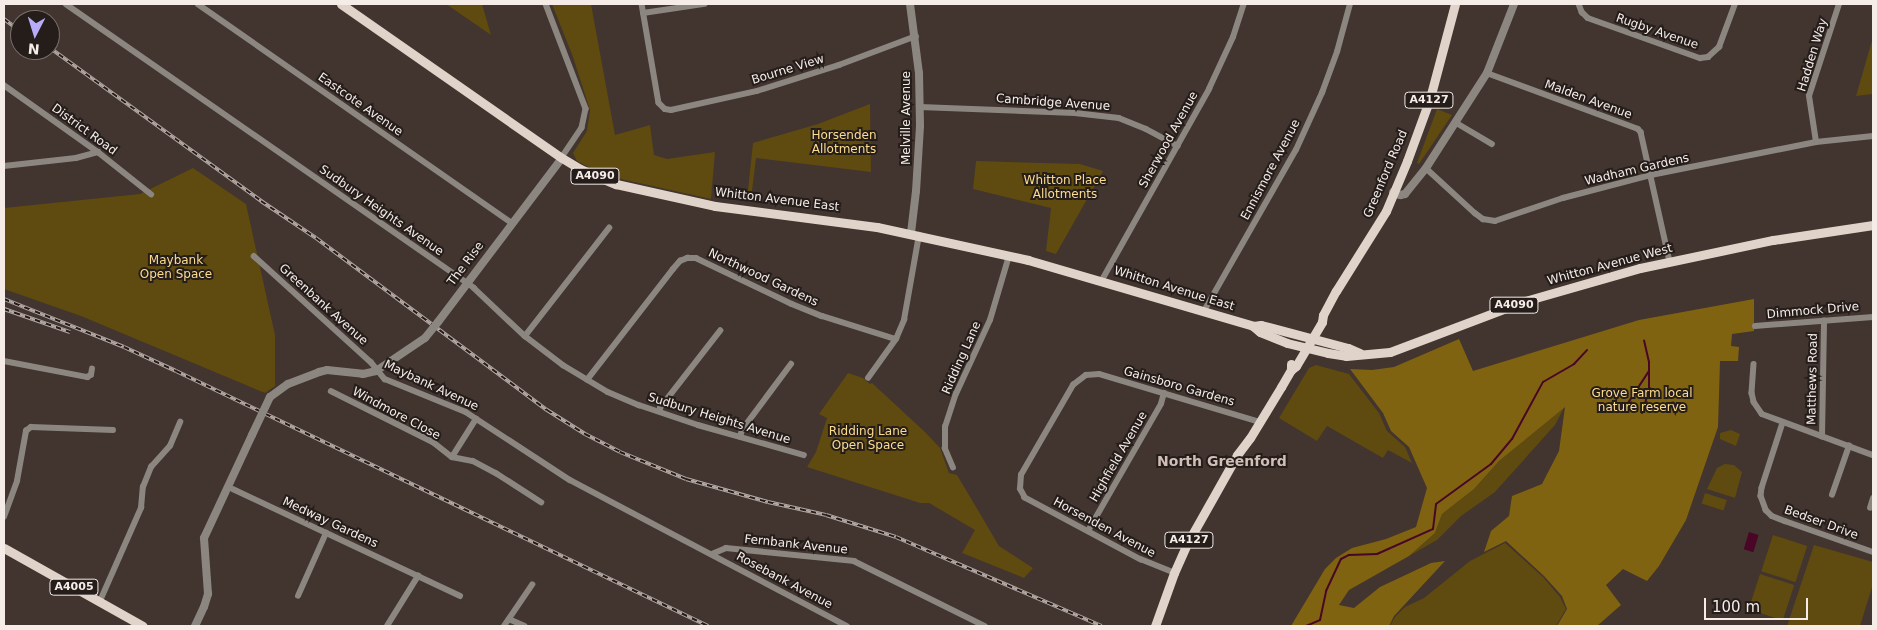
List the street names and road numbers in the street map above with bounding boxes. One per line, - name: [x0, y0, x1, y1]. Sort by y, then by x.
- street label: Rugby Avenue: [1614, 11, 1700, 53]
- street label: Hadden Way: [1795, 17, 1831, 93]
- street label: Bourne View: [750, 52, 826, 88]
- street label: Eastcote Avenue: [315, 70, 405, 140]
- street label: Melville Avenue: [900, 71, 914, 165]
- street label: Malden Avenue: [1542, 77, 1634, 123]
- street label: Sherwood Avenue: [1137, 89, 1201, 191]
- street label: Cambridge Avenue: [995, 92, 1111, 114]
- road number: A4127: [1404, 92, 1454, 108]
- street label: District Road: [49, 102, 119, 158]
- street label: Ennismore Avenue: [1238, 117, 1304, 223]
- street label: Greenford Road: [1361, 128, 1411, 220]
- street label: Wadham Gardens: [1583, 151, 1691, 189]
- street label: Sudbury Heights Avenue: [316, 163, 446, 259]
- road number: A4090: [570, 168, 620, 185]
- street label: Whitton Avenue East: [714, 185, 840, 215]
- street label: The Rise: [445, 239, 487, 289]
- street label: Whitton Avenue West: [1546, 241, 1674, 289]
- street label: Northwood Gardens: [706, 246, 820, 310]
- street label: Greenbank Avenue: [276, 261, 370, 349]
- street label: Whitton Avenue East: [1112, 264, 1236, 314]
- road number: A4090: [1489, 296, 1539, 314]
- street label: Dimmock Drive: [1766, 300, 1860, 322]
- street label: Ridding Lane: [939, 319, 985, 397]
- street label: Matthews Road: [1805, 333, 1821, 425]
- street label: Maybank Avenue: [381, 358, 481, 414]
- street label: Gainsboro Gardens: [1122, 364, 1236, 410]
- street label: Windmore Close: [349, 385, 443, 443]
- street label: Sudbury Heights Avenue: [646, 390, 792, 448]
- street label: Highfield Avenue: [1087, 409, 1151, 505]
- street label: Medway Gardens: [280, 495, 380, 551]
- street label: Horsenden Avenue: [1050, 495, 1158, 561]
- street label: Bedser Drive: [1782, 503, 1860, 543]
- street label: Fernbank Avenue: [744, 532, 848, 558]
- road number: A4127: [1164, 532, 1214, 548]
- street label: Rosebank Avenue: [734, 550, 834, 612]
- road number: A4005: [49, 578, 99, 596]

